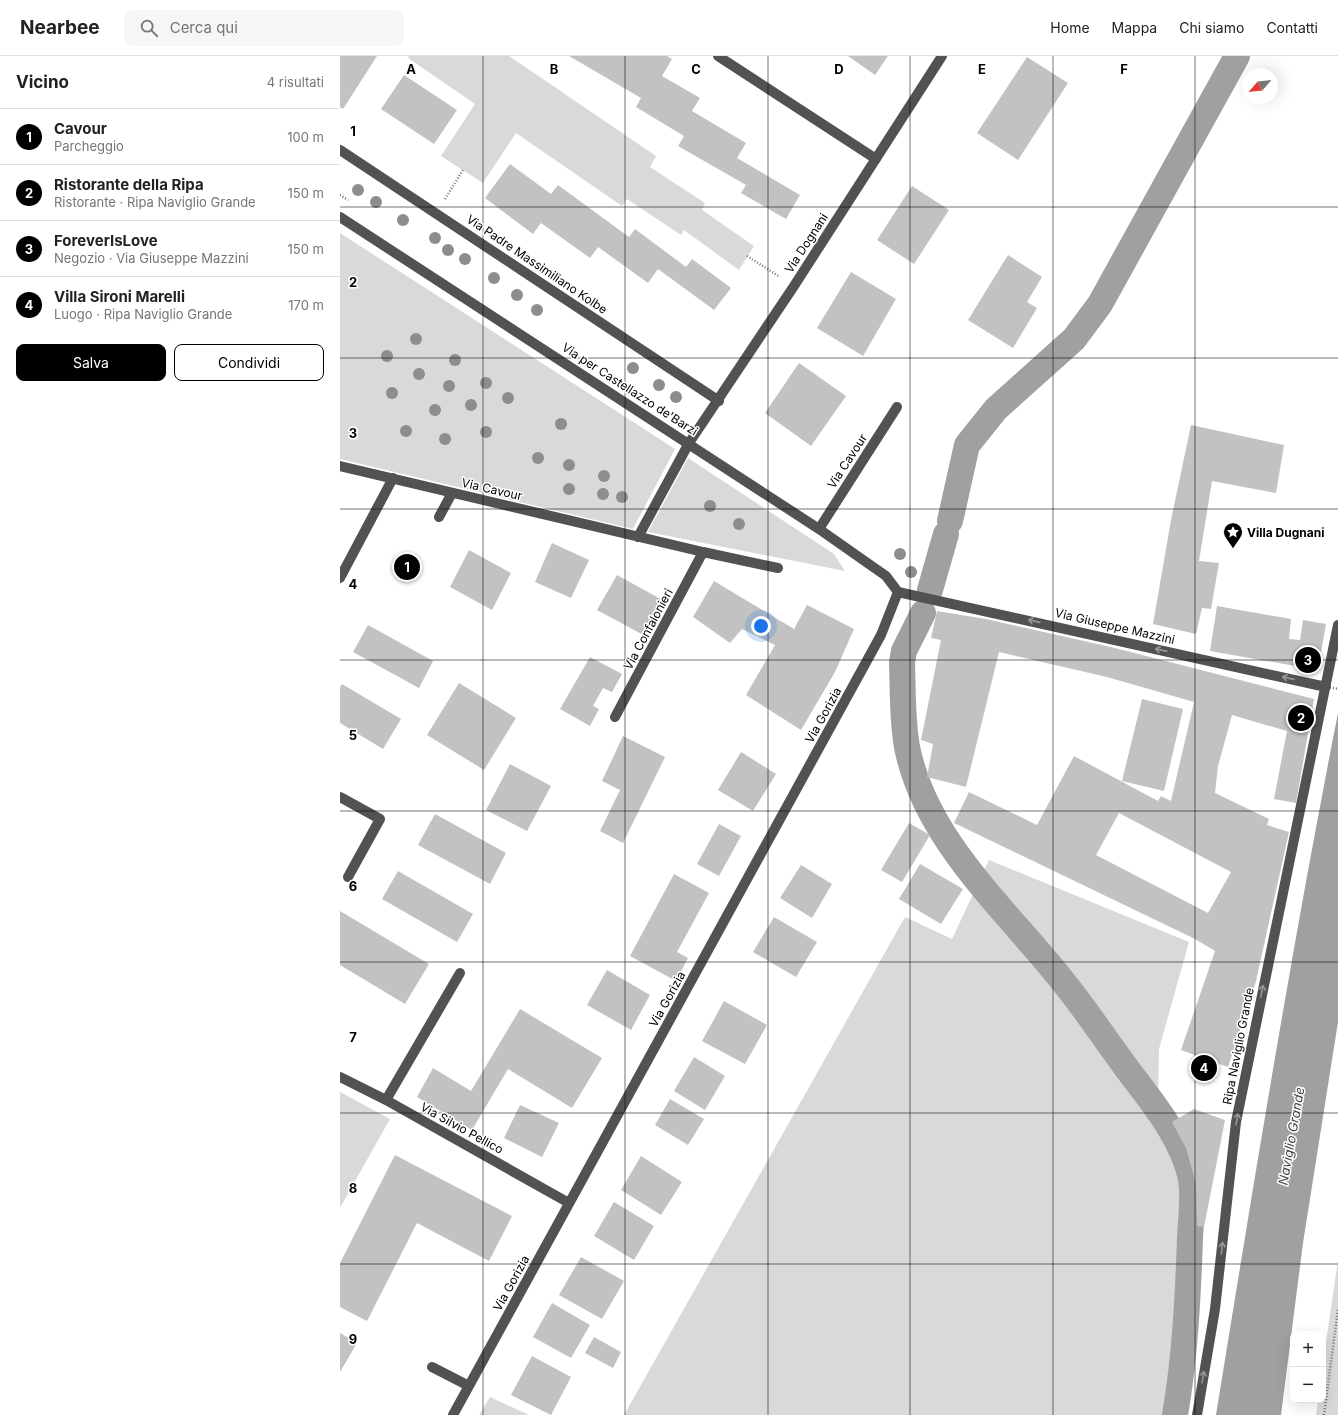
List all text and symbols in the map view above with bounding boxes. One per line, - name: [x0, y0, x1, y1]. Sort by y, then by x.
- search box: [124, 10, 404, 46]
- text: Nearbee: [20, 16, 100, 39]
- icon: search: [138, 17, 160, 39]
- text: Cerca qui: [170, 18, 238, 37]
- text: Home: [1050, 19, 1090, 36]
- text: Mappa: [1112, 19, 1157, 36]
- text: Chi siamo: [1179, 19, 1244, 36]
- text: Contatti: [1266, 19, 1318, 36]
- text: A: [406, 61, 416, 77]
- text: B: [550, 61, 559, 77]
- text: C: [691, 61, 701, 77]
- text: D: [834, 61, 844, 77]
- text: E: [978, 61, 986, 77]
- text: F: [1120, 61, 1128, 77]
- north arrow: [1242, 68, 1278, 104]
- text: Vicino: [16, 72, 69, 92]
- text: 4 risultati: [267, 74, 324, 90]
- text: Cavour: [54, 119, 107, 138]
- text: 1: [350, 123, 356, 139]
- text: 1: [26, 129, 32, 145]
- text: 100 m: [287, 129, 324, 145]
- text: Parcheggio: [54, 138, 124, 154]
- text: Ristorante della Ripa: [54, 175, 204, 194]
- text: 2: [25, 185, 33, 201]
- text: 150 m: [288, 185, 324, 201]
- text: Ristorante · Ripa Naviglio Grande: [54, 194, 256, 210]
- street label: Via Dognani: [781, 210, 831, 276]
- street label: Via Padre Massimiliano Kolbe: [464, 211, 610, 317]
- text: ForeverIsLove: [54, 231, 158, 250]
- text: 3: [25, 241, 33, 257]
- text: 150 m: [288, 241, 324, 257]
- text: Negozio · Via Giuseppe Mazzini: [54, 250, 249, 266]
- text: 2: [349, 274, 357, 290]
- text: Villa Sironi Marelli: [54, 287, 185, 306]
- text: 4: [25, 297, 33, 313]
- text: 170 m: [288, 297, 324, 313]
- text: Luogo · Ripa Naviglio Grande: [54, 306, 232, 322]
- street label: Via per Castellazzo de'Barzi: [559, 339, 701, 439]
- button: Salva: [16, 344, 166, 381]
- button: Condividi: [174, 344, 324, 381]
- text: 3: [349, 425, 357, 441]
- street label: Via Cavour: [824, 431, 870, 491]
- street label: Via Cavour: [460, 475, 524, 503]
- place icon: Villa Dugnani: [1222, 521, 1244, 549]
- place label: Villa Dugnani: [1247, 525, 1324, 540]
- pin: 1: [394, 552, 420, 582]
- text: 4: [349, 576, 358, 592]
- street label: Via Confalonieri: [620, 586, 676, 672]
- street label: Via Giuseppe Mazzini: [1054, 605, 1176, 647]
- your location: [751, 616, 771, 636]
- one-way arrow: [1028, 617, 1041, 625]
- one-way arrow: [1155, 645, 1168, 653]
- pin: 3: [1295, 645, 1321, 675]
- one-way arrow: [1282, 674, 1295, 682]
- street label: Via Gorizia: [802, 685, 844, 745]
- pin: 2: [1288, 703, 1314, 733]
- text: 5: [349, 727, 357, 743]
- text: 6: [349, 878, 357, 894]
- street label: Via Gorizia: [646, 969, 688, 1029]
- one-way arrow: [1258, 985, 1266, 998]
- street label: Ripa Naviglio Grande: [1219, 986, 1257, 1106]
- text: 7: [349, 1029, 357, 1045]
- pin: 4: [1191, 1053, 1217, 1083]
- water label: Naviglio Grande: [1275, 1086, 1307, 1186]
- street label: Via Silvio Pellico: [418, 1099, 506, 1157]
- one-way arrow: [1233, 1113, 1241, 1126]
- text: 8: [349, 1180, 357, 1196]
- one-way arrow: [1218, 1242, 1226, 1255]
- street label: Via Gorizia: [490, 1253, 532, 1313]
- text: 9: [349, 1331, 357, 1347]
- map controls: [1290, 1331, 1326, 1403]
- button: +: [1290, 1331, 1326, 1367]
- button: −: [1290, 1367, 1326, 1403]
- one-way arrow: [1200, 1370, 1208, 1383]

